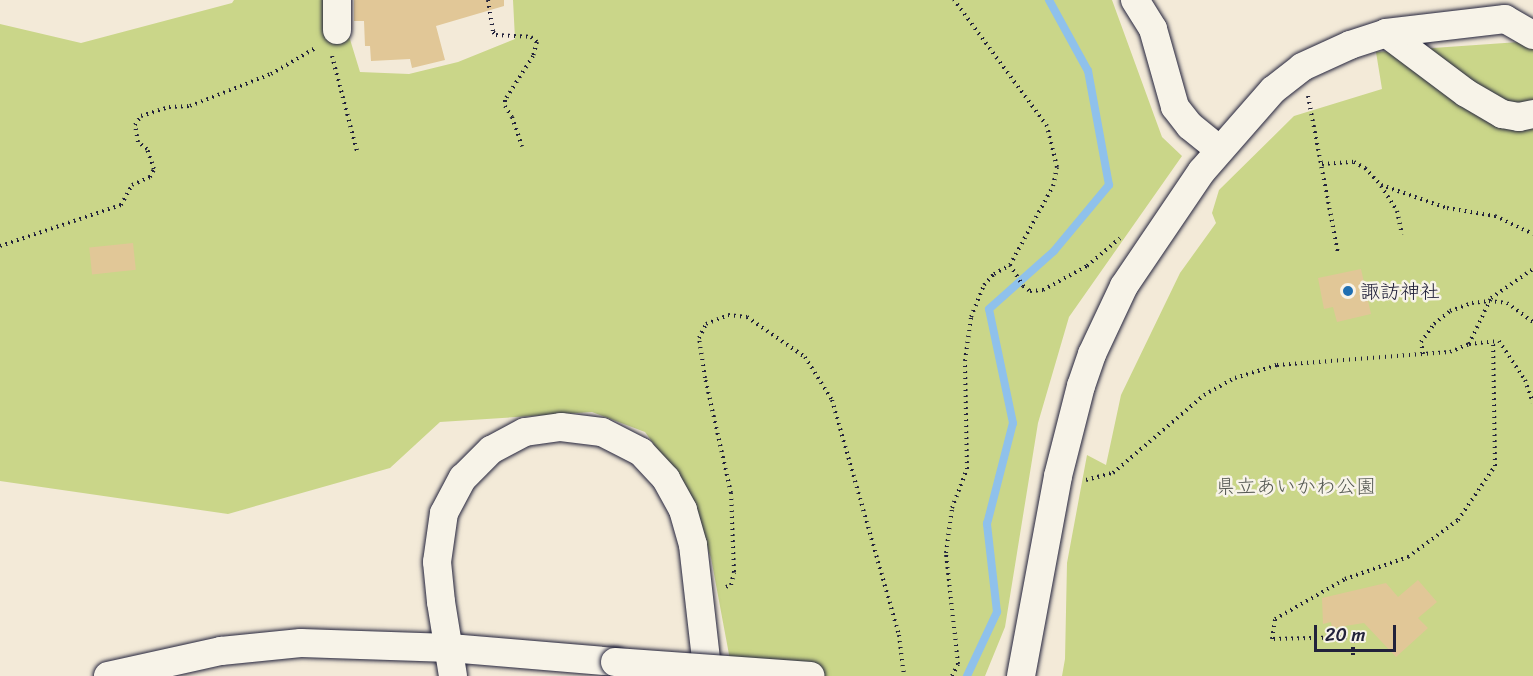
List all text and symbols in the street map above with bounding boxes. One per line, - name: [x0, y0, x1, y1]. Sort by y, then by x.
- place label: 諏訪神社: [1360, 279, 1440, 303]
- marker: 諏訪神社: [1341, 284, 1355, 298]
- park label: 県立あいかわ公園: [1216, 474, 1376, 498]
- scale bar: [1317, 613, 1400, 651]
- text: 20 m: [1325, 619, 1365, 651]

